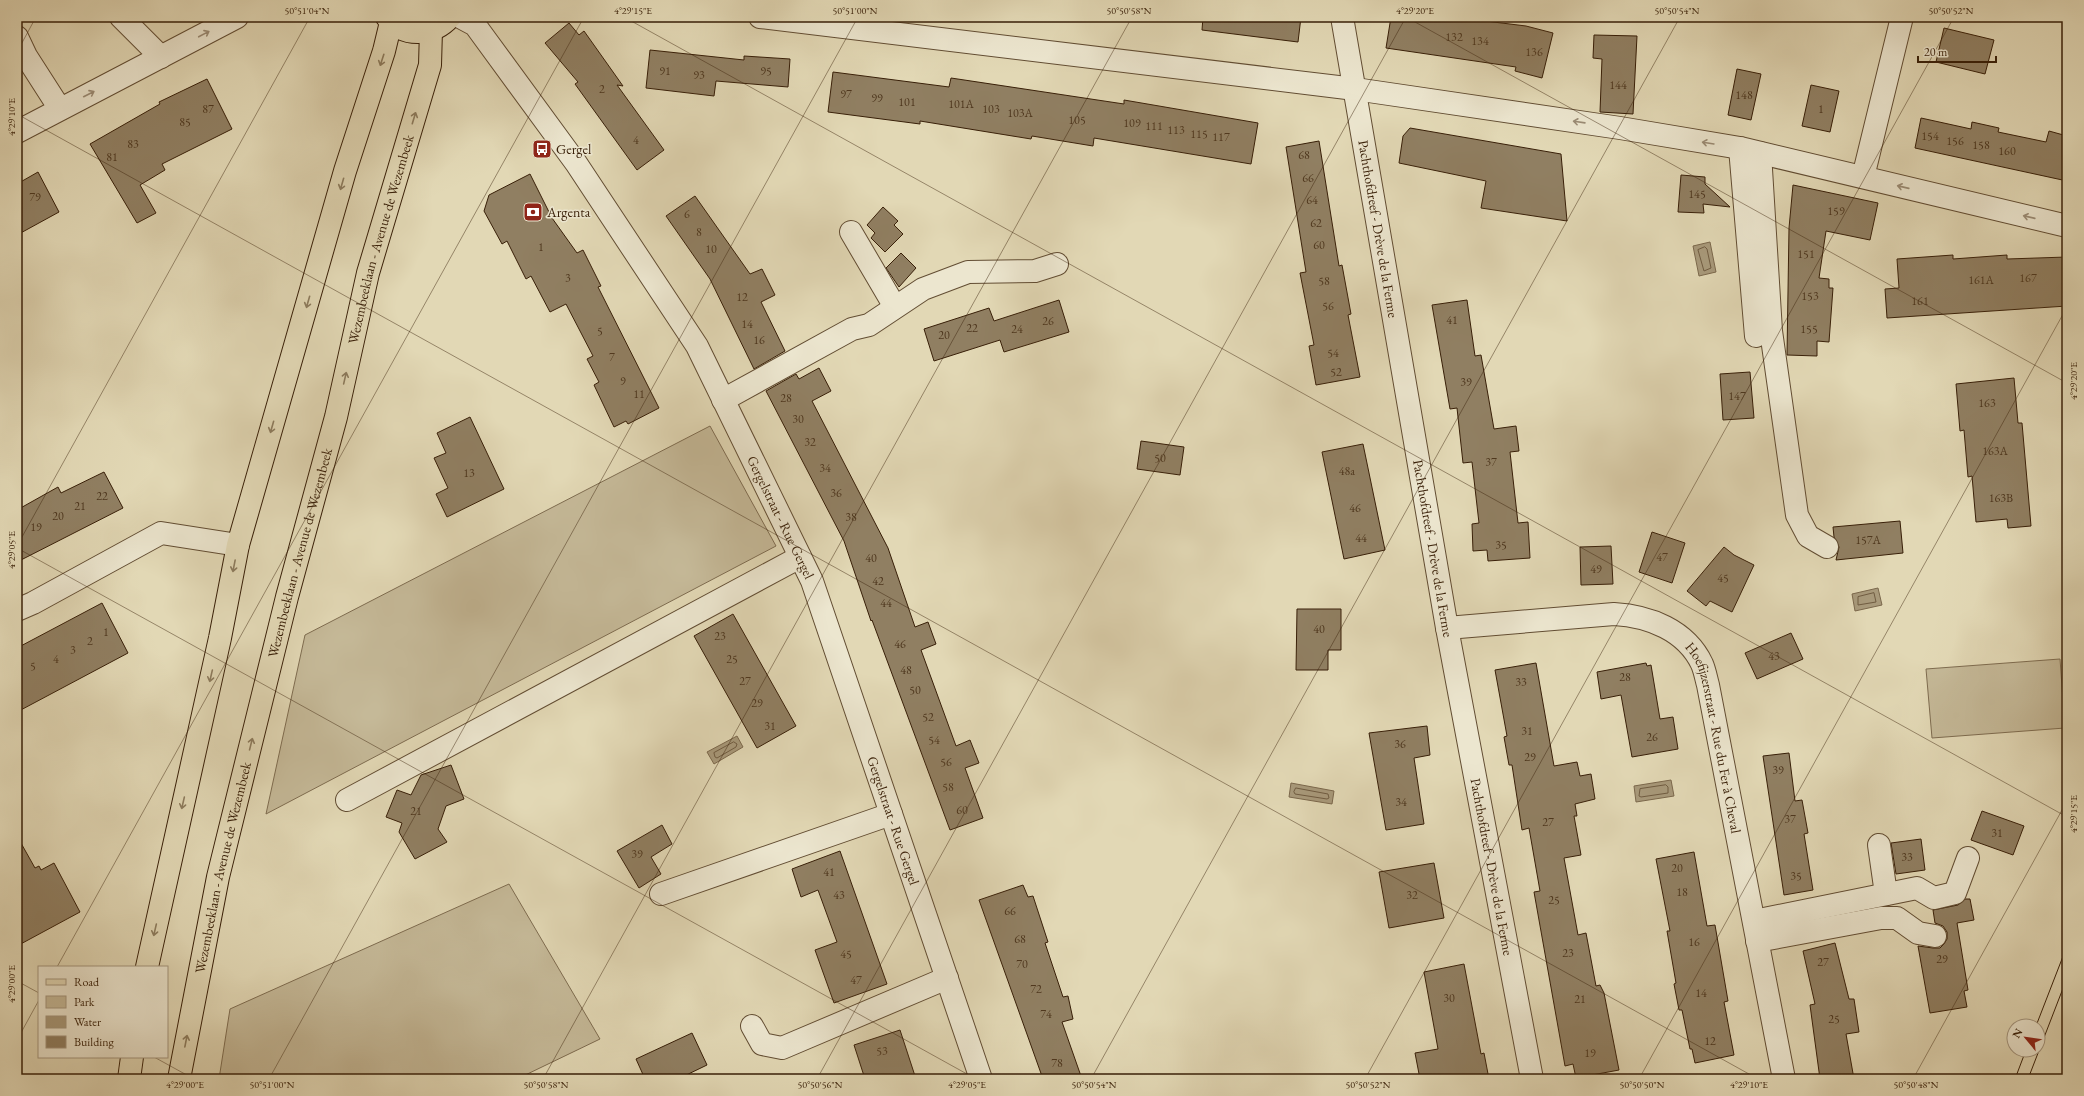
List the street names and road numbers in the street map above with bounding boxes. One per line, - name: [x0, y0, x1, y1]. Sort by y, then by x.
- street label: Wezembeeklaan - Avenue de Wezembeek: [344, 132, 418, 345]
- street label: Pachthofdreef - Drève de la Ferme: [1354, 139, 1403, 320]
- street label: Wezembeeklaan - Avenue de Wezembeek: [263, 446, 336, 660]
- street label: Gergelstraat - Rue Gergel: [743, 453, 819, 582]
- street label: Pachthofdreef - Drève de la Ferme: [1409, 458, 1458, 639]
- street label: Hoefijzerstraat - Rue du Fer à Cheval: [1681, 638, 1746, 835]
- street label: Gergelstraat - Rue Gergel: [863, 754, 924, 888]
- street label: Wezembeeklaan - Avenue de Wezembeek: [191, 760, 255, 975]
- street label: Pachthofdreef - Drève de la Ferme: [1467, 777, 1518, 957]

